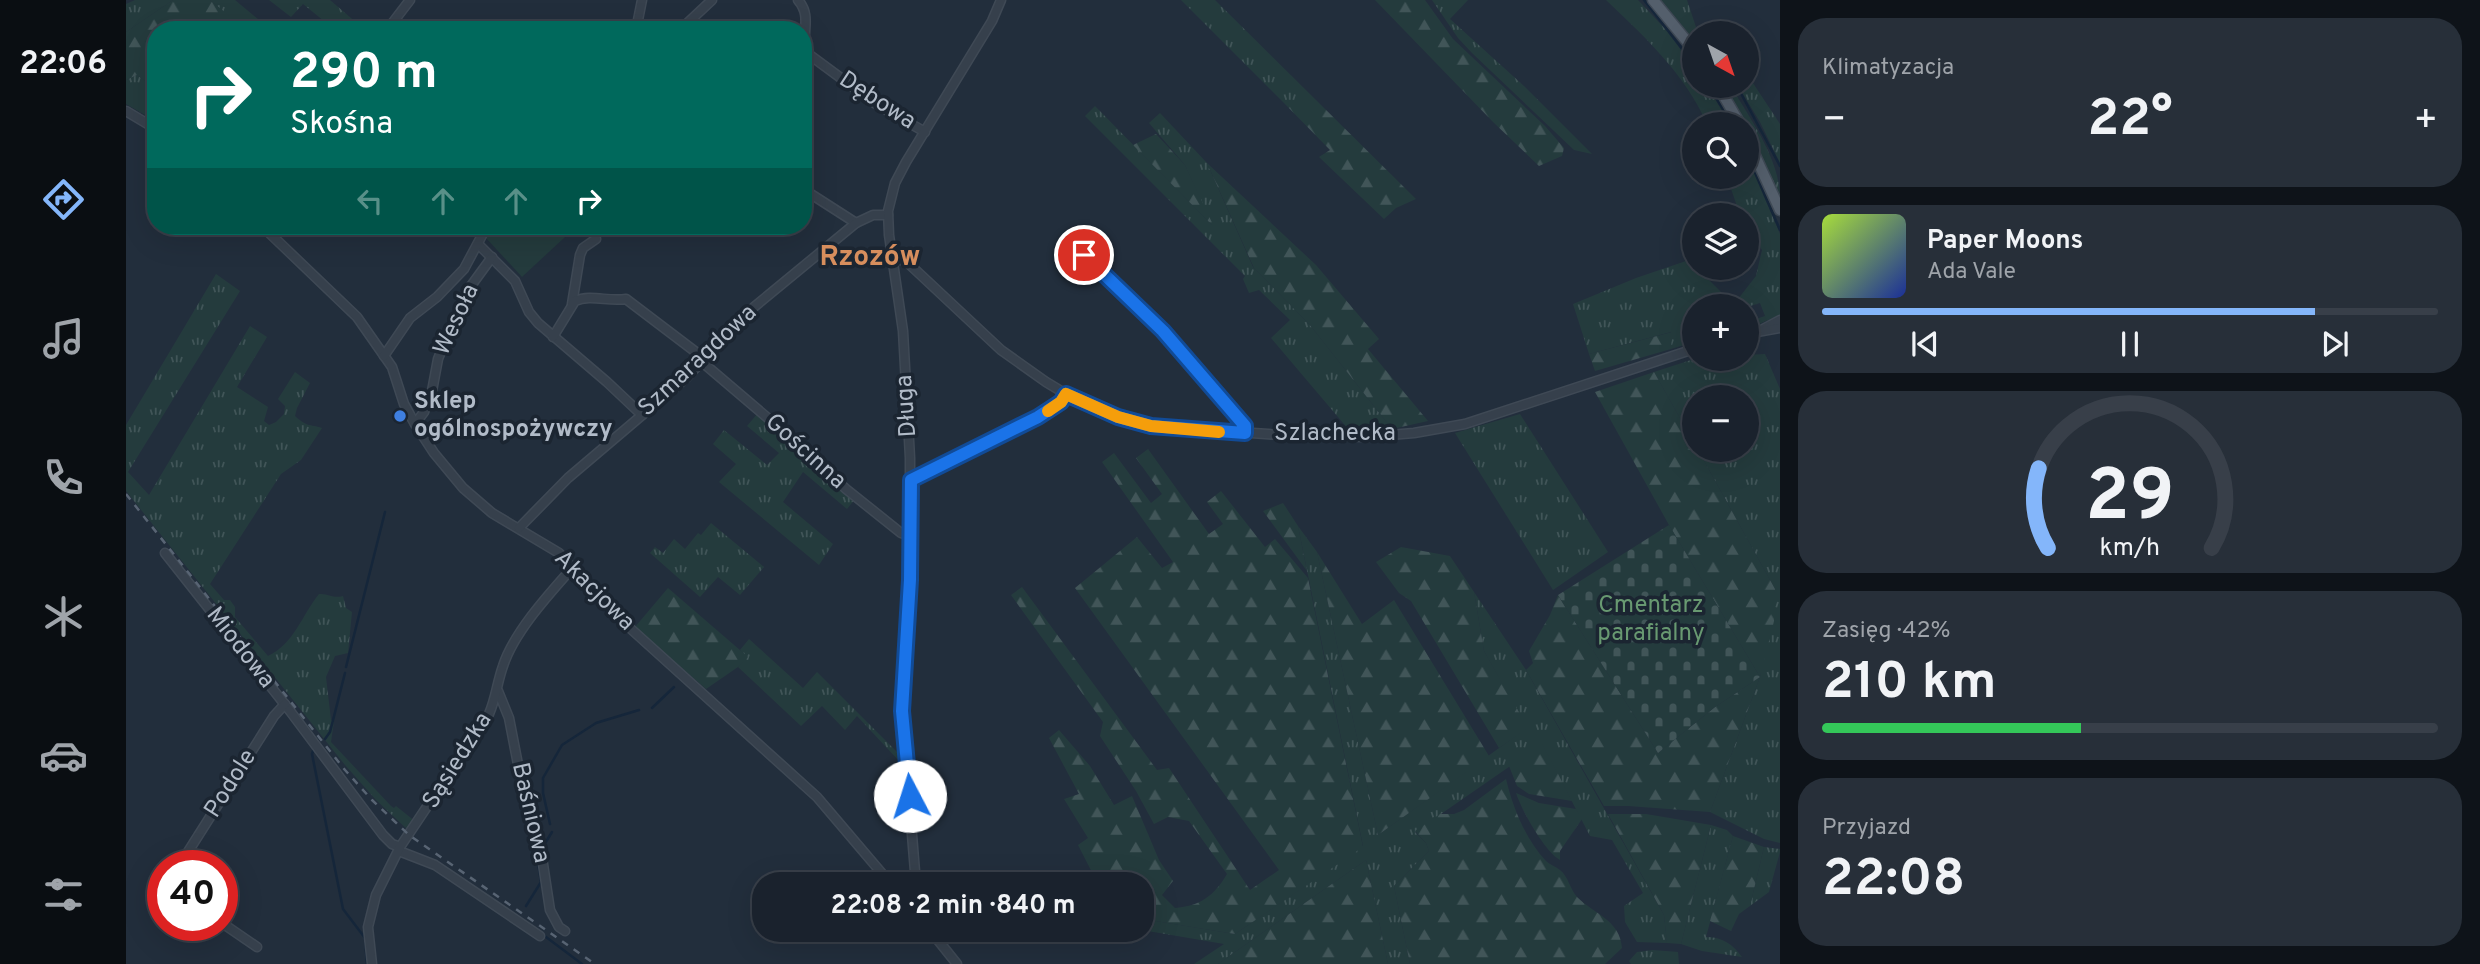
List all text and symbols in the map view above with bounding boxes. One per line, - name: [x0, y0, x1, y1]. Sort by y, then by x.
- north arrow: [1682, 21, 1759, 98]
- map controls: [1682, 21, 1759, 462]
- text: 290 m: [290, 44, 438, 106]
- text: 22:06: [19, 45, 107, 85]
- icon: right: [175, 49, 266, 140]
- text: Klimatyzacja: [1822, 54, 1954, 83]
- street label: Dębowa: [833, 65, 921, 137]
- text: 22°: [2087, 88, 2173, 154]
- text: −: [1822, 97, 1847, 146]
- text: +: [2413, 97, 2438, 146]
- text: Skośna: [290, 105, 393, 145]
- button: search: [1682, 112, 1759, 189]
- icon: directions: [39, 175, 88, 224]
- icon: left: [351, 182, 389, 220]
- icon: ahead: [424, 182, 462, 220]
- icon: ahead: [497, 182, 535, 220]
- icon: right: [570, 182, 608, 220]
- button: layers: [1682, 203, 1759, 280]
- pin: [1054, 225, 1114, 285]
- text: Paper Moons: [1927, 225, 2083, 258]
- icon: arrive: [1065, 236, 1103, 274]
- district label: Rzozów: [819, 240, 921, 276]
- text: Ada Vale: [1927, 258, 2016, 287]
- street label: Wesoła: [427, 279, 487, 361]
- button: +: [1682, 294, 1759, 371]
- street label: Szmaragdowa: [632, 298, 764, 424]
- icon: music: [39, 314, 88, 363]
- icon: previous: [1906, 325, 1944, 363]
- icon: pause: [2111, 325, 2149, 363]
- icon: next: [2316, 325, 2354, 363]
- street label: Długa: [890, 374, 924, 438]
- button: −: [1682, 385, 1759, 462]
- place label: Sklep ogólnospożywczy: [414, 387, 613, 445]
- marker: Sklep ogólnospożywczy: [392, 408, 408, 424]
- street label: Gościnna: [758, 408, 852, 496]
- street label: Szlachecka: [1274, 419, 1396, 449]
- icon: phone: [39, 453, 88, 502]
- text: 29: [2085, 454, 2175, 546]
- text: km/h: [2100, 533, 2160, 565]
- street label: Akacjowa: [547, 544, 641, 638]
- park label: Cmentarz parafialny: [1597, 591, 1705, 649]
- icon: climate: [39, 592, 88, 641]
- street label: Miodowa: [199, 601, 281, 695]
- text: Zasięg · 42%: [1822, 617, 1951, 646]
- text: 210 km: [1822, 651, 1997, 717]
- street label: Sąsiedzka: [417, 707, 499, 815]
- icon: car: [39, 731, 88, 780]
- street label: Podole: [198, 744, 264, 824]
- position arrow: [873, 759, 947, 833]
- street label: Baśniowa: [504, 760, 556, 866]
- text: Przyjazd: [1822, 814, 1911, 843]
- text: 22:08: [1822, 848, 1965, 914]
- speed limit sign: 40: [147, 850, 238, 941]
- icon: filters: [39, 870, 88, 919]
- text: 22:08 · 2 min · 840 m: [831, 890, 1075, 923]

